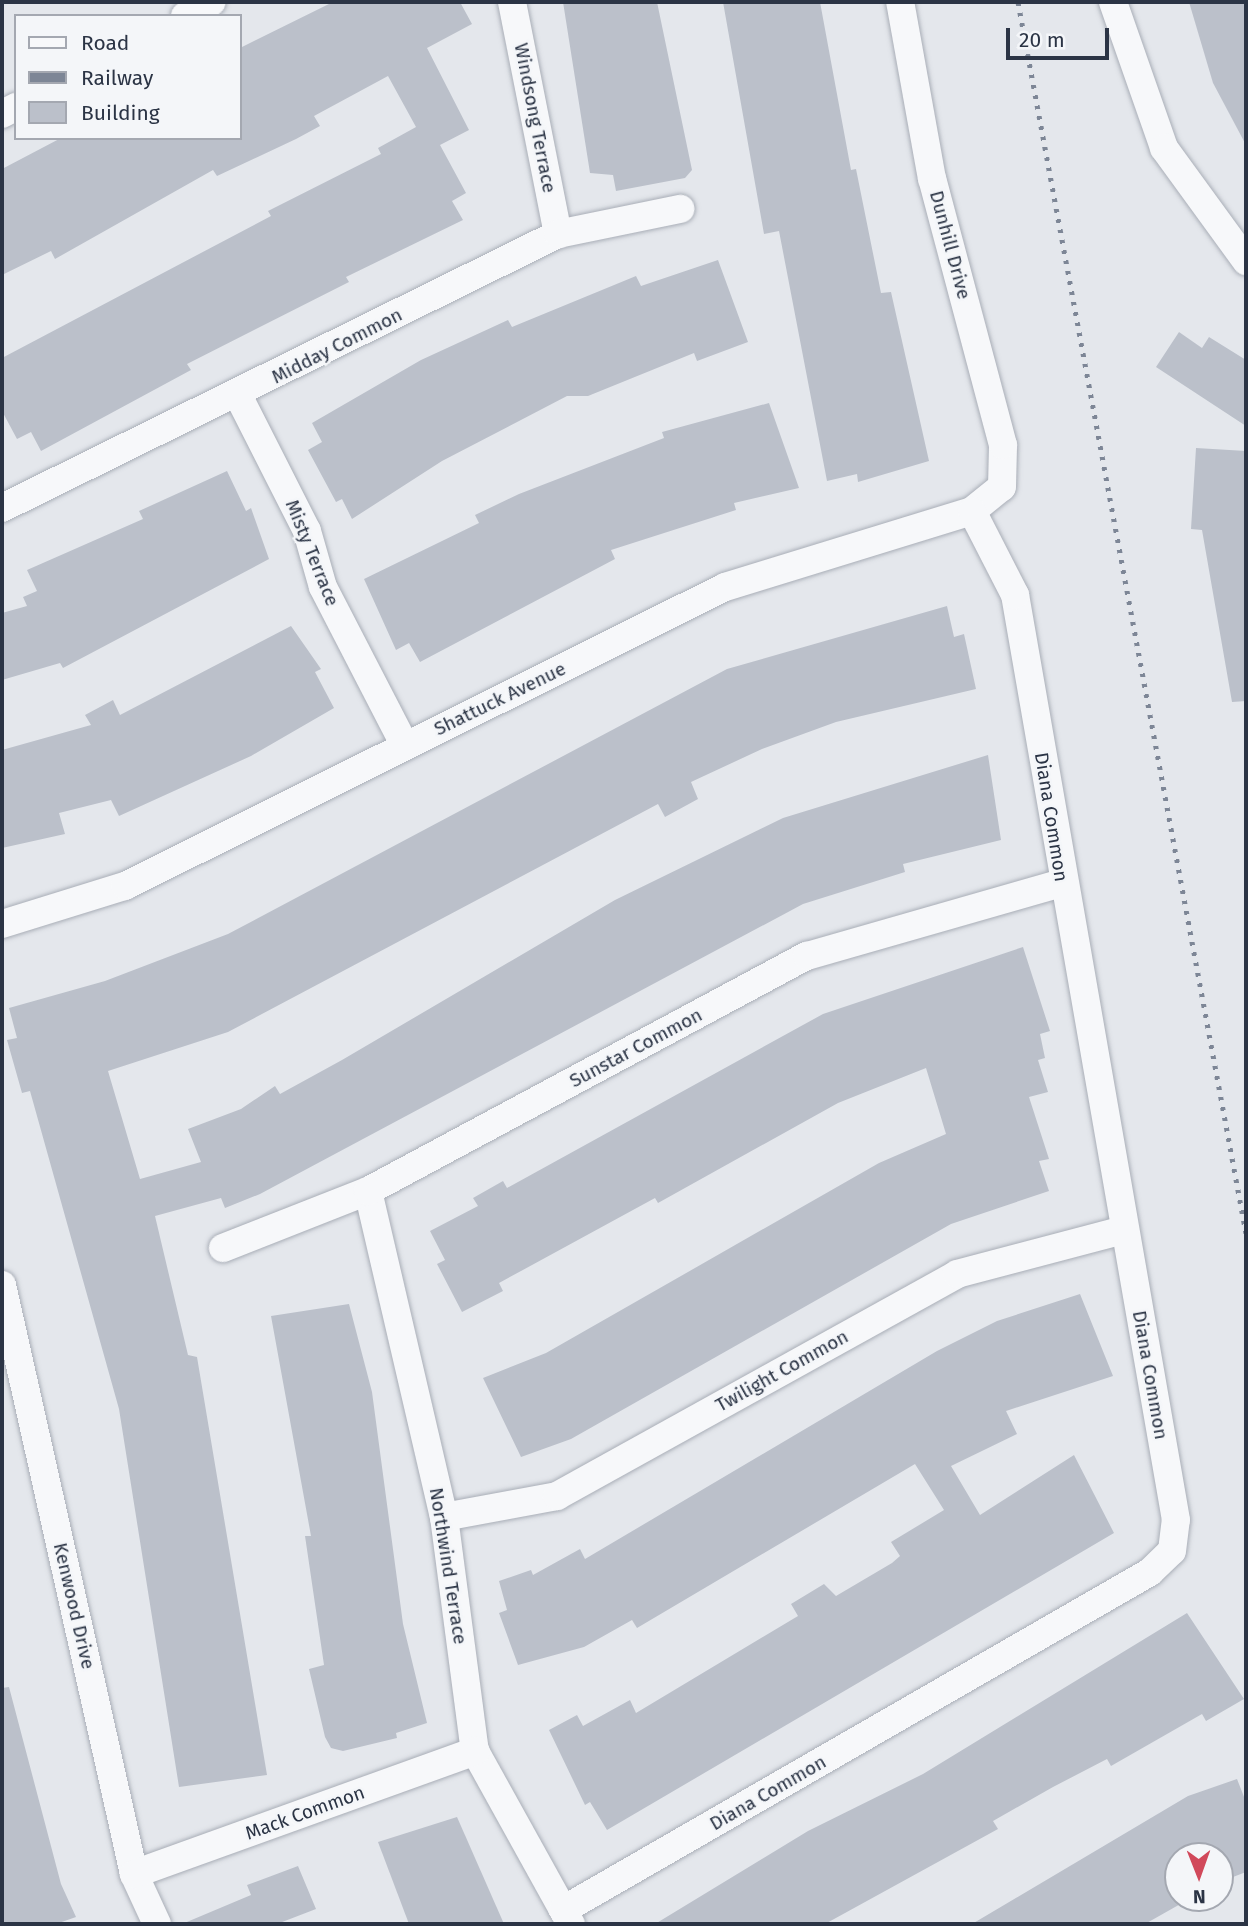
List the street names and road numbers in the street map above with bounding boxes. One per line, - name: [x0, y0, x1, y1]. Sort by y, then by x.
- street label: Windsong Terrace: [509, 41, 561, 195]
- street label: Dunhill Drive: [925, 188, 975, 302]
- street label: Midday Common: [268, 303, 406, 389]
- street label: Misty Terrace: [280, 496, 344, 610]
- street label: Shattuck Avenue: [431, 657, 569, 741]
- street label: Diana Common: [1030, 751, 1072, 883]
- street label: Sunstar Common: [566, 1003, 706, 1093]
- street label: Diana Common: [1127, 1309, 1173, 1441]
- street label: Twilight Common: [712, 1325, 852, 1417]
- street label: Northwind Terrace: [424, 1486, 472, 1646]
- street label: Kenwood Drive: [48, 1541, 100, 1671]
- street label: Diana Common: [706, 1750, 830, 1836]
- street label: Mack Common: [242, 1781, 368, 1845]

